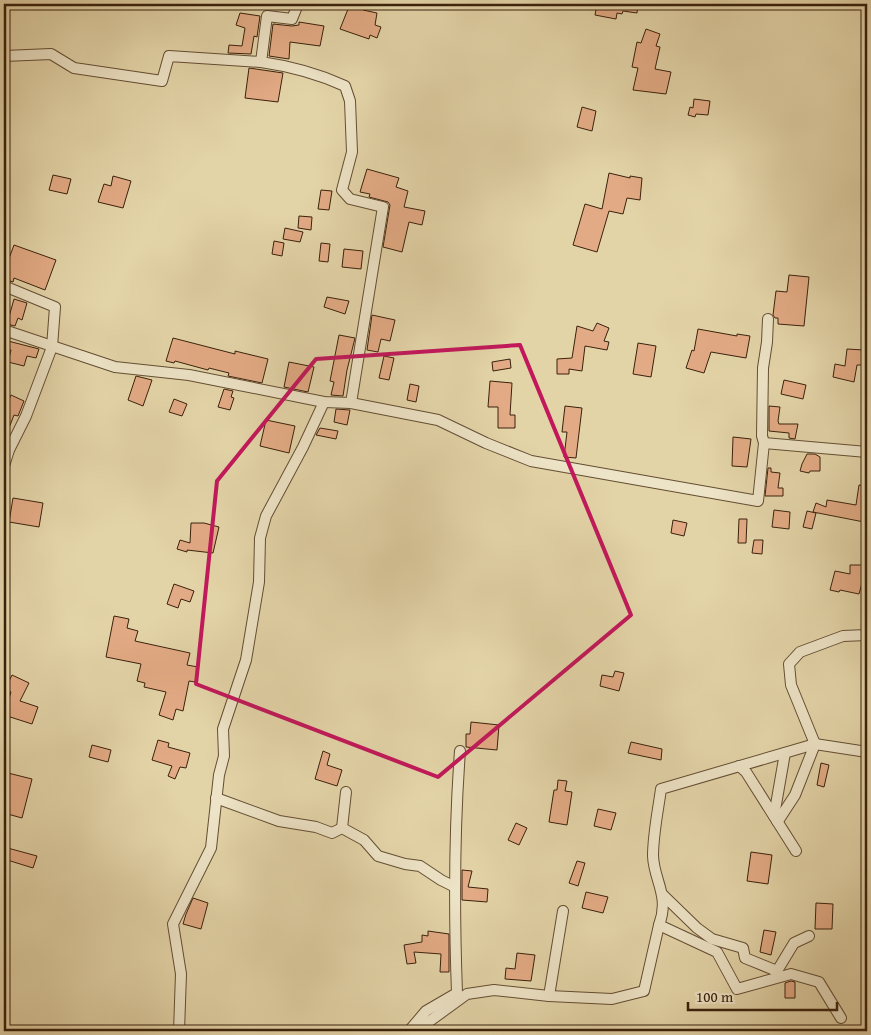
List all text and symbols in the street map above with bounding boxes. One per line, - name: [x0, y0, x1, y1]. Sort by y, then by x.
- scale bar: [688, 980, 837, 1012]
- text: 100 m: [696, 986, 734, 1007]

